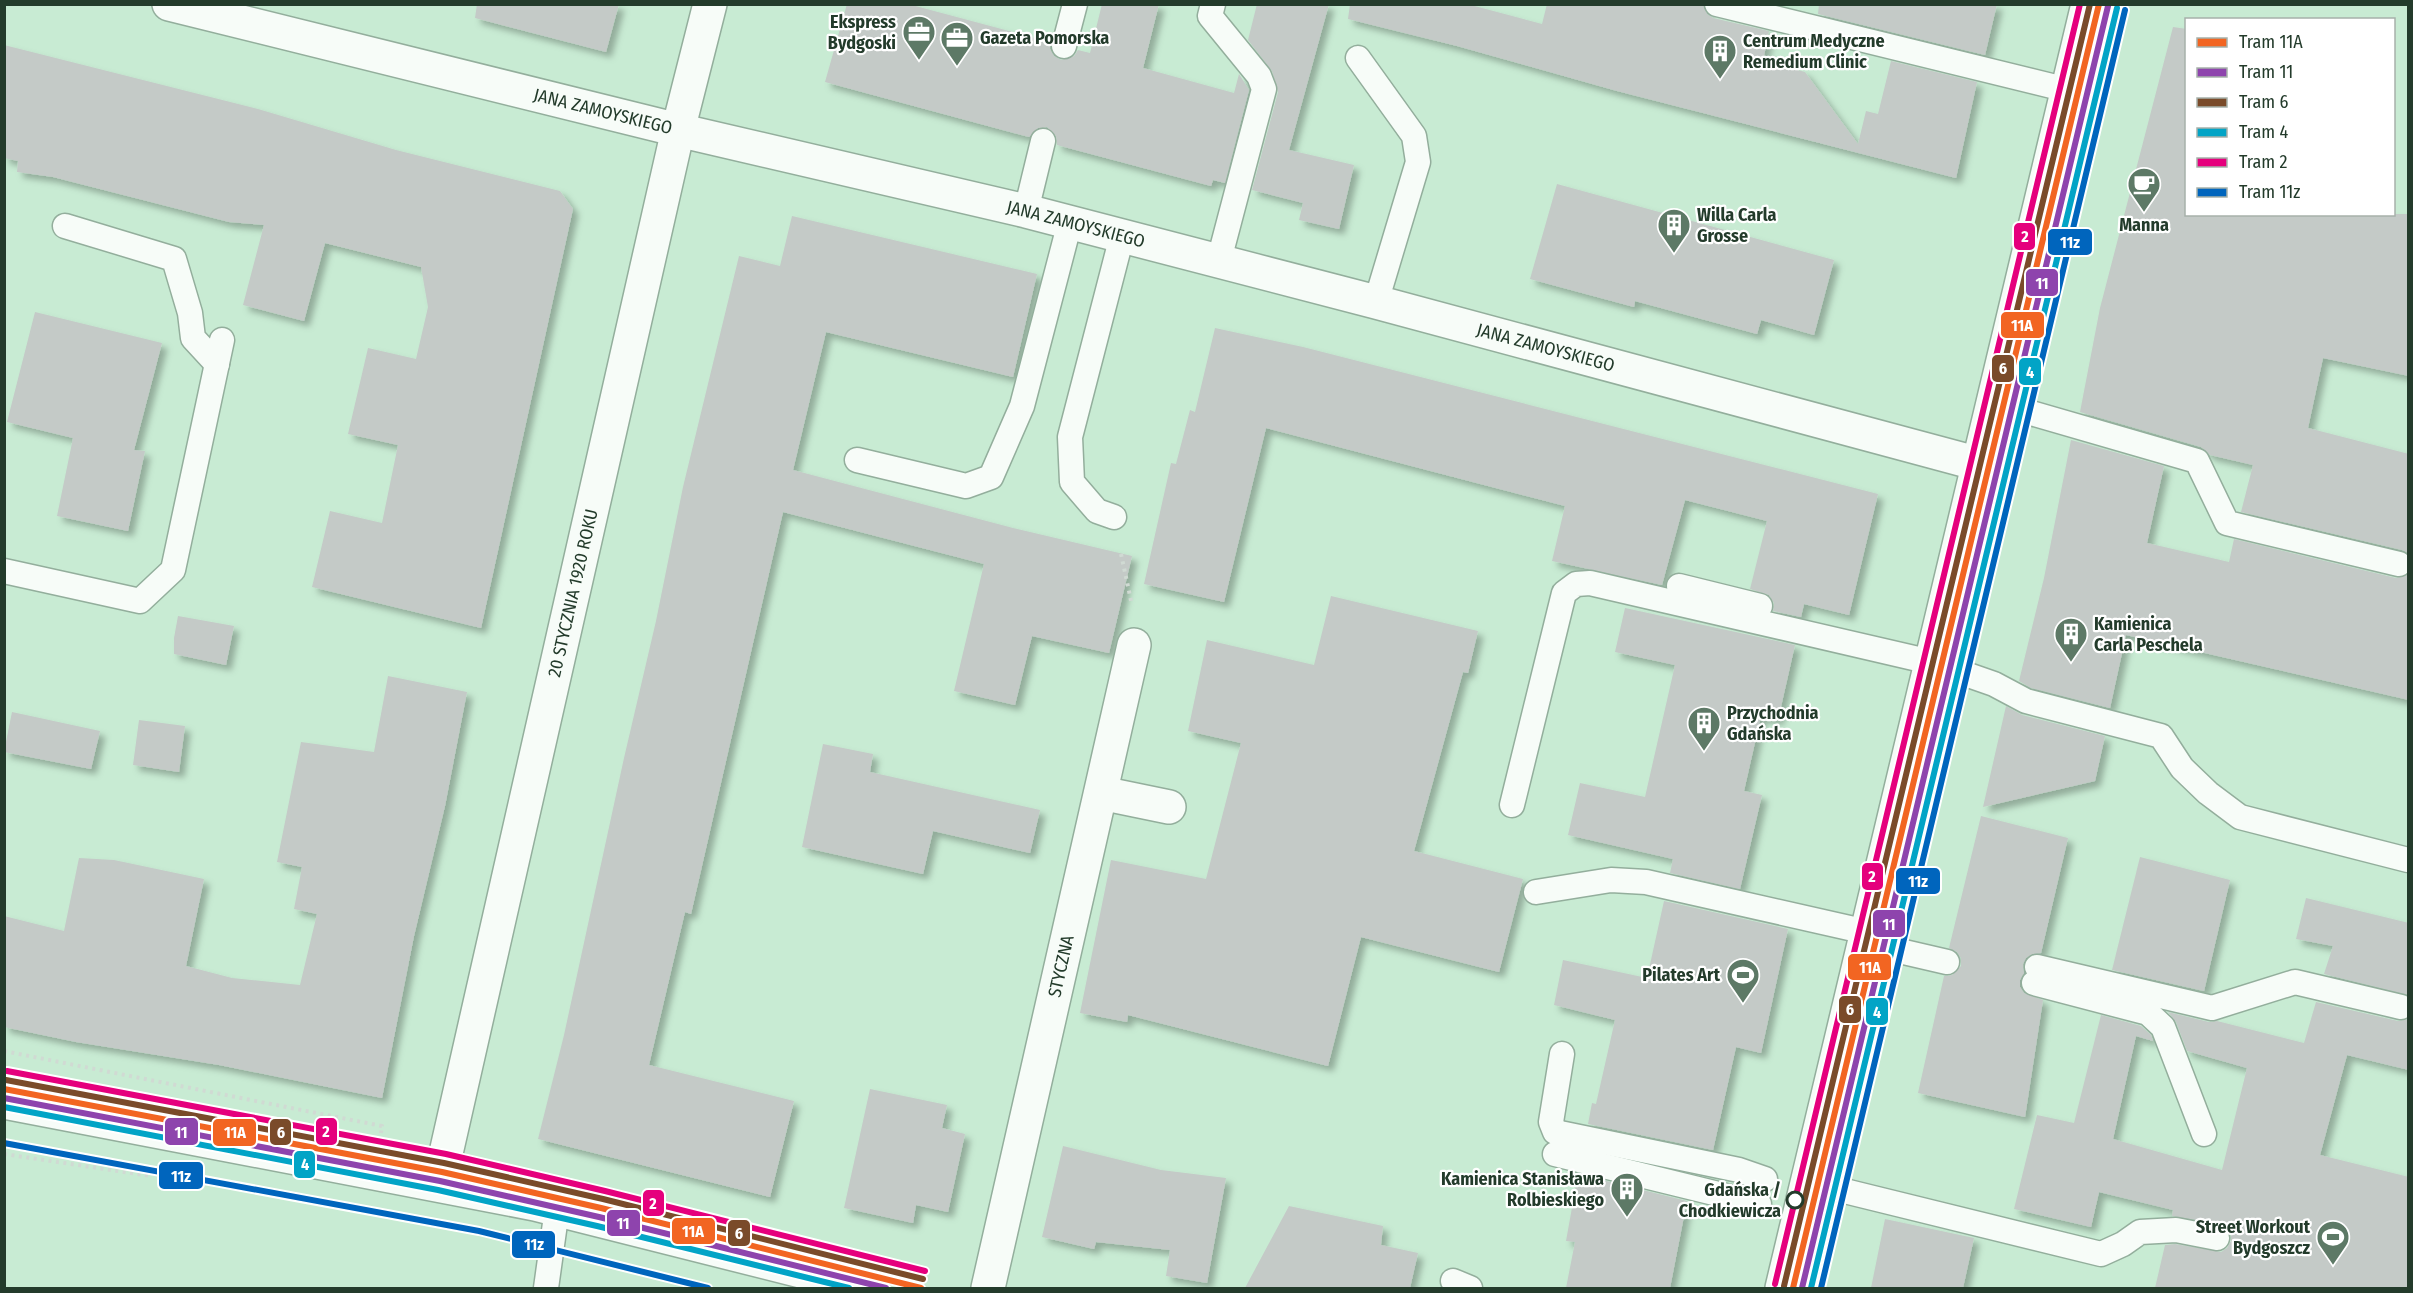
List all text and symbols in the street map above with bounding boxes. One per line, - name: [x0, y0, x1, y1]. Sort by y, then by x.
- place label: Ekspress Bydgoski: [828, 11, 896, 54]
- office icon: Ekspress Bydgoski: [901, 14, 937, 61]
- legend: [2185, 18, 2395, 216]
- office icon: Gazeta Pomorska: [939, 20, 975, 67]
- place label: Gazeta Pomorska: [980, 27, 1109, 49]
- place label: Centrum Medyczne Remedium Clinic: [1743, 30, 1885, 73]
- text: Tram 11A: [2239, 31, 2303, 53]
- building icon: Centrum Medyczne Remedium Clinic: [1702, 33, 1738, 80]
- text: Tram 11: [2239, 61, 2293, 83]
- street label: JANA ZAMOYSKIEGO: [531, 84, 674, 139]
- text: Tram 6: [2239, 91, 2288, 113]
- text: Tram 4: [2239, 121, 2288, 143]
- text: Tram 2: [2239, 151, 2287, 173]
- cafe icon: Manna: [2126, 166, 2162, 213]
- text: Tram 11z: [2239, 181, 2300, 203]
- street label: JANA ZAMOYSKIEGO: [1004, 196, 1147, 252]
- place label: Willa Carla Grosse: [1697, 204, 1777, 247]
- building icon: Willa Carla Grosse: [1656, 207, 1692, 254]
- place label: Manna: [2119, 214, 2169, 236]
- line badge: 2: [2013, 222, 2036, 251]
- text: 2: [2020, 227, 2029, 246]
- line badge: 11z: [2047, 228, 2093, 256]
- text: 11z: [2060, 233, 2080, 252]
- line badge: 11: [2025, 268, 2059, 297]
- text: 11: [2035, 274, 2049, 293]
- line badge: 11A: [2000, 311, 2045, 339]
- text: 11A: [2011, 316, 2033, 335]
- street label: JANA ZAMOYSKIEGO: [1474, 319, 1617, 377]
- line badge: 6: [1991, 354, 2015, 383]
- line badge: 4: [2018, 357, 2042, 386]
- text: 6: [1999, 359, 2007, 378]
- text: 4: [2026, 363, 2034, 382]
- street label: 20 STYCZNIA 1920 ROKU: [543, 507, 603, 679]
- place label: Kamienica Carla Peschela: [2094, 613, 2203, 656]
- building icon: Kamienica Carla Peschela: [2053, 616, 2089, 663]
- place label: Przychodnia Gdańska: [1727, 702, 1819, 745]
- building icon: Przychodnia Gdańska: [1686, 705, 1722, 752]
- line badge: 2: [1861, 862, 1884, 891]
- text: 2: [1867, 867, 1876, 886]
- line badge: 11z: [1895, 867, 1941, 895]
- text: 11z: [1908, 872, 1928, 891]
- line badge: 11: [1872, 909, 1906, 938]
- text: 11: [1882, 915, 1896, 934]
- street label: STYCZNA: [1043, 932, 1079, 999]
- line badge: 11A: [1847, 953, 1892, 981]
- sports icon: Pilates Art: [1725, 957, 1761, 1004]
- text: 11A: [1859, 958, 1881, 977]
- place label: Pilates Art: [1642, 964, 1721, 986]
- line badge: 6: [1838, 995, 1862, 1024]
- line badge: 4: [1865, 997, 1889, 1026]
- text: 6: [1846, 1000, 1854, 1019]
- text: 4: [1873, 1003, 1881, 1022]
- line badge: 11: [164, 1117, 199, 1146]
- line badge: 2: [315, 1117, 338, 1146]
- line badge: 11A: [212, 1118, 257, 1147]
- line badge: 6: [269, 1118, 292, 1146]
- text: 2: [321, 1122, 330, 1141]
- text: 11: [174, 1123, 188, 1142]
- text: 11A: [224, 1123, 246, 1142]
- text: 6: [277, 1123, 285, 1142]
- line badge: 4: [293, 1150, 316, 1179]
- text: 4: [301, 1155, 309, 1174]
- line badge: 11z: [158, 1161, 204, 1190]
- text: 11z: [171, 1167, 191, 1186]
- place label: Kamienica Stanisława Rolbieskiego: [1441, 1168, 1604, 1211]
- building icon: Kamienica Stanisława Rolbieskiego: [1609, 1171, 1645, 1218]
- place label: Gdańska / Chodkiewicza: [1679, 1179, 1781, 1222]
- line badge: 2: [642, 1189, 665, 1217]
- marker: Gdańska / Chodkiewicza: [1786, 1191, 1804, 1209]
- text: 2: [648, 1194, 657, 1213]
- line badge: 11: [606, 1209, 641, 1237]
- text: 11: [616, 1214, 630, 1233]
- place label: Street Workout Bydgoszcz: [2196, 1216, 2311, 1259]
- line badge: 11A: [671, 1217, 716, 1245]
- line badge: 6: [727, 1219, 751, 1247]
- sports icon: Street Workout Bydgoszcz: [2315, 1219, 2351, 1266]
- text: 11A: [682, 1222, 704, 1241]
- text: 6: [735, 1224, 743, 1243]
- line badge: 11z: [511, 1230, 556, 1259]
- text: 11z: [524, 1235, 544, 1254]

